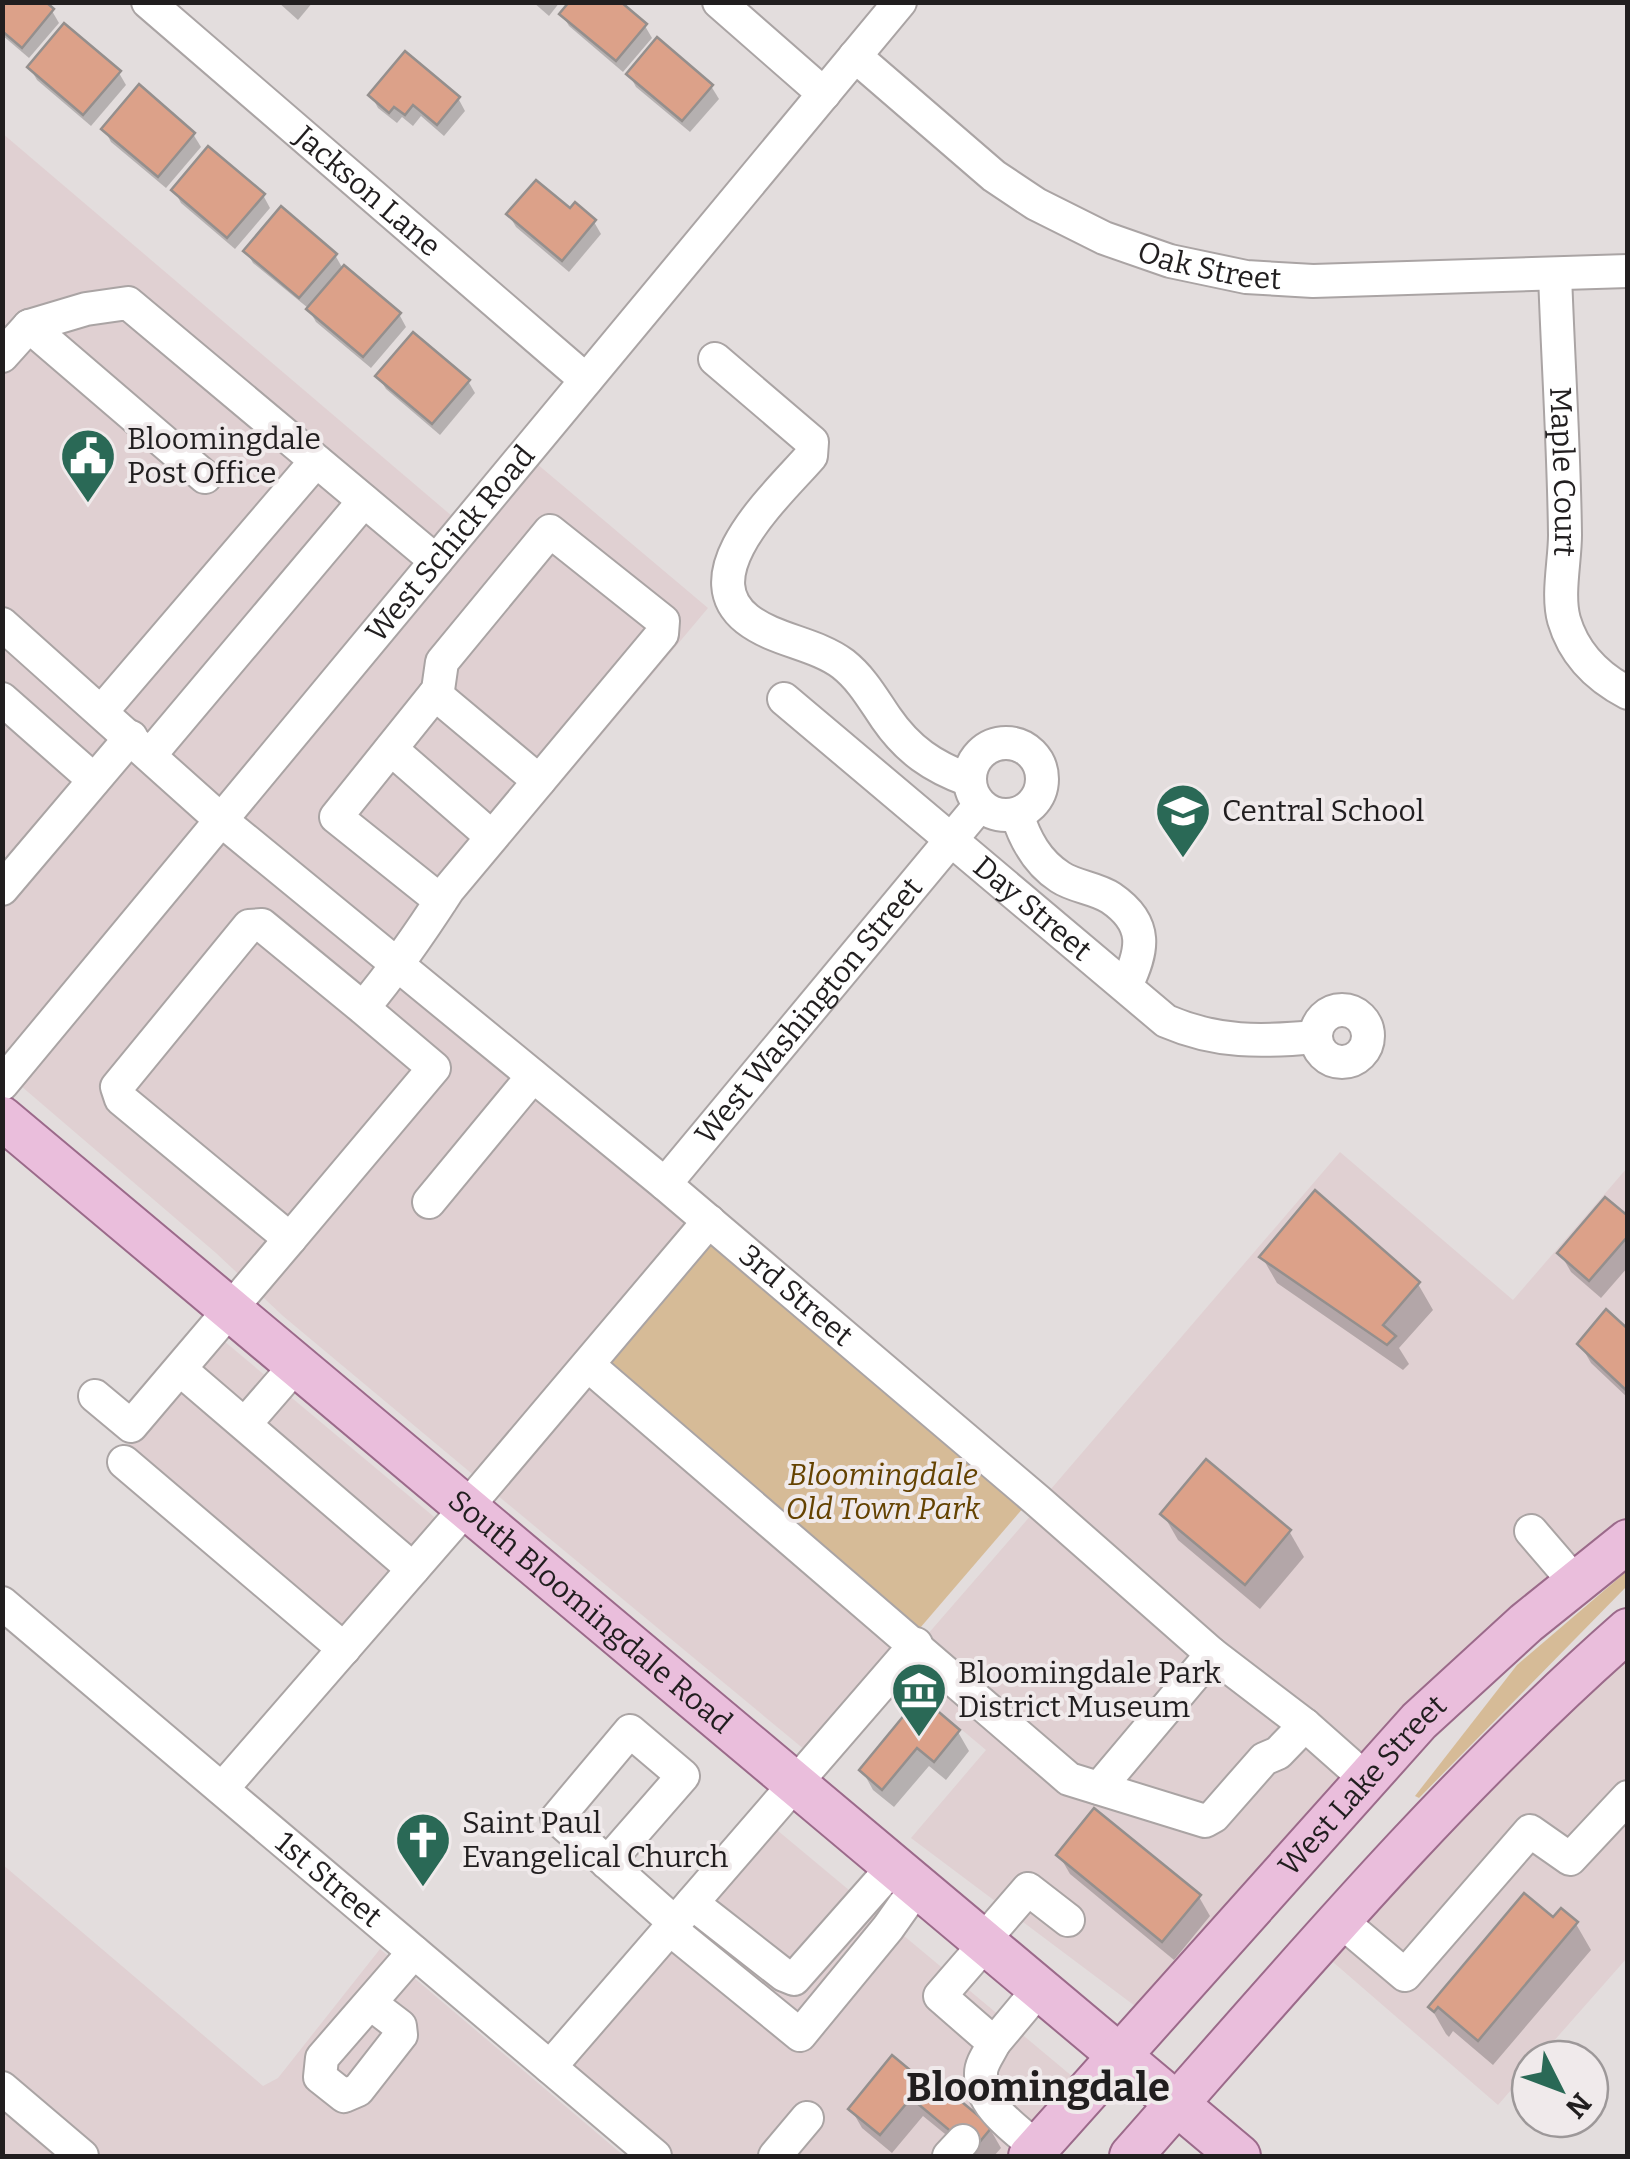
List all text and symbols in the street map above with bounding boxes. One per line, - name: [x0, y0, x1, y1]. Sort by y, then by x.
- street label: Jackson Lane: [286, 118, 448, 264]
- street label: Oak Street: [1133, 233, 1282, 297]
- street label: Maple Court: [1542, 386, 1583, 558]
- place label: Bloomingdale Post Office: [127, 421, 321, 491]
- public building icon: Bloomingdale Post Office: [58, 426, 118, 505]
- street label: West Schick Road: [358, 438, 542, 649]
- school or university icon: Central School: [1153, 781, 1213, 860]
- place label: Central School: [1222, 793, 1424, 829]
- street label: Day Street: [966, 849, 1099, 968]
- street label: West Washington Street: [688, 870, 930, 1152]
- street label: 3rd Street: [732, 1237, 860, 1354]
- park label: Bloomingdale Old Town Park: [786, 1457, 981, 1527]
- street label: South Bloomingdale Road: [441, 1482, 740, 1741]
- place label: Bloomingdale Park District Museum: [958, 1655, 1221, 1725]
- museum icon: Bloomingdale Park District Museum: [889, 1660, 949, 1739]
- street label: West Lake Street: [1271, 1687, 1454, 1883]
- place label: Saint Paul Evangelical Church: [462, 1805, 729, 1875]
- church icon: Saint Paul Evangelical Church: [393, 1810, 453, 1889]
- street label: 1st Street: [268, 1824, 389, 1935]
- north arrow: [1510, 2039, 1610, 2139]
- district label: Bloomingdale: [906, 2064, 1170, 2112]
- text: N: [1559, 2086, 1598, 2124]

